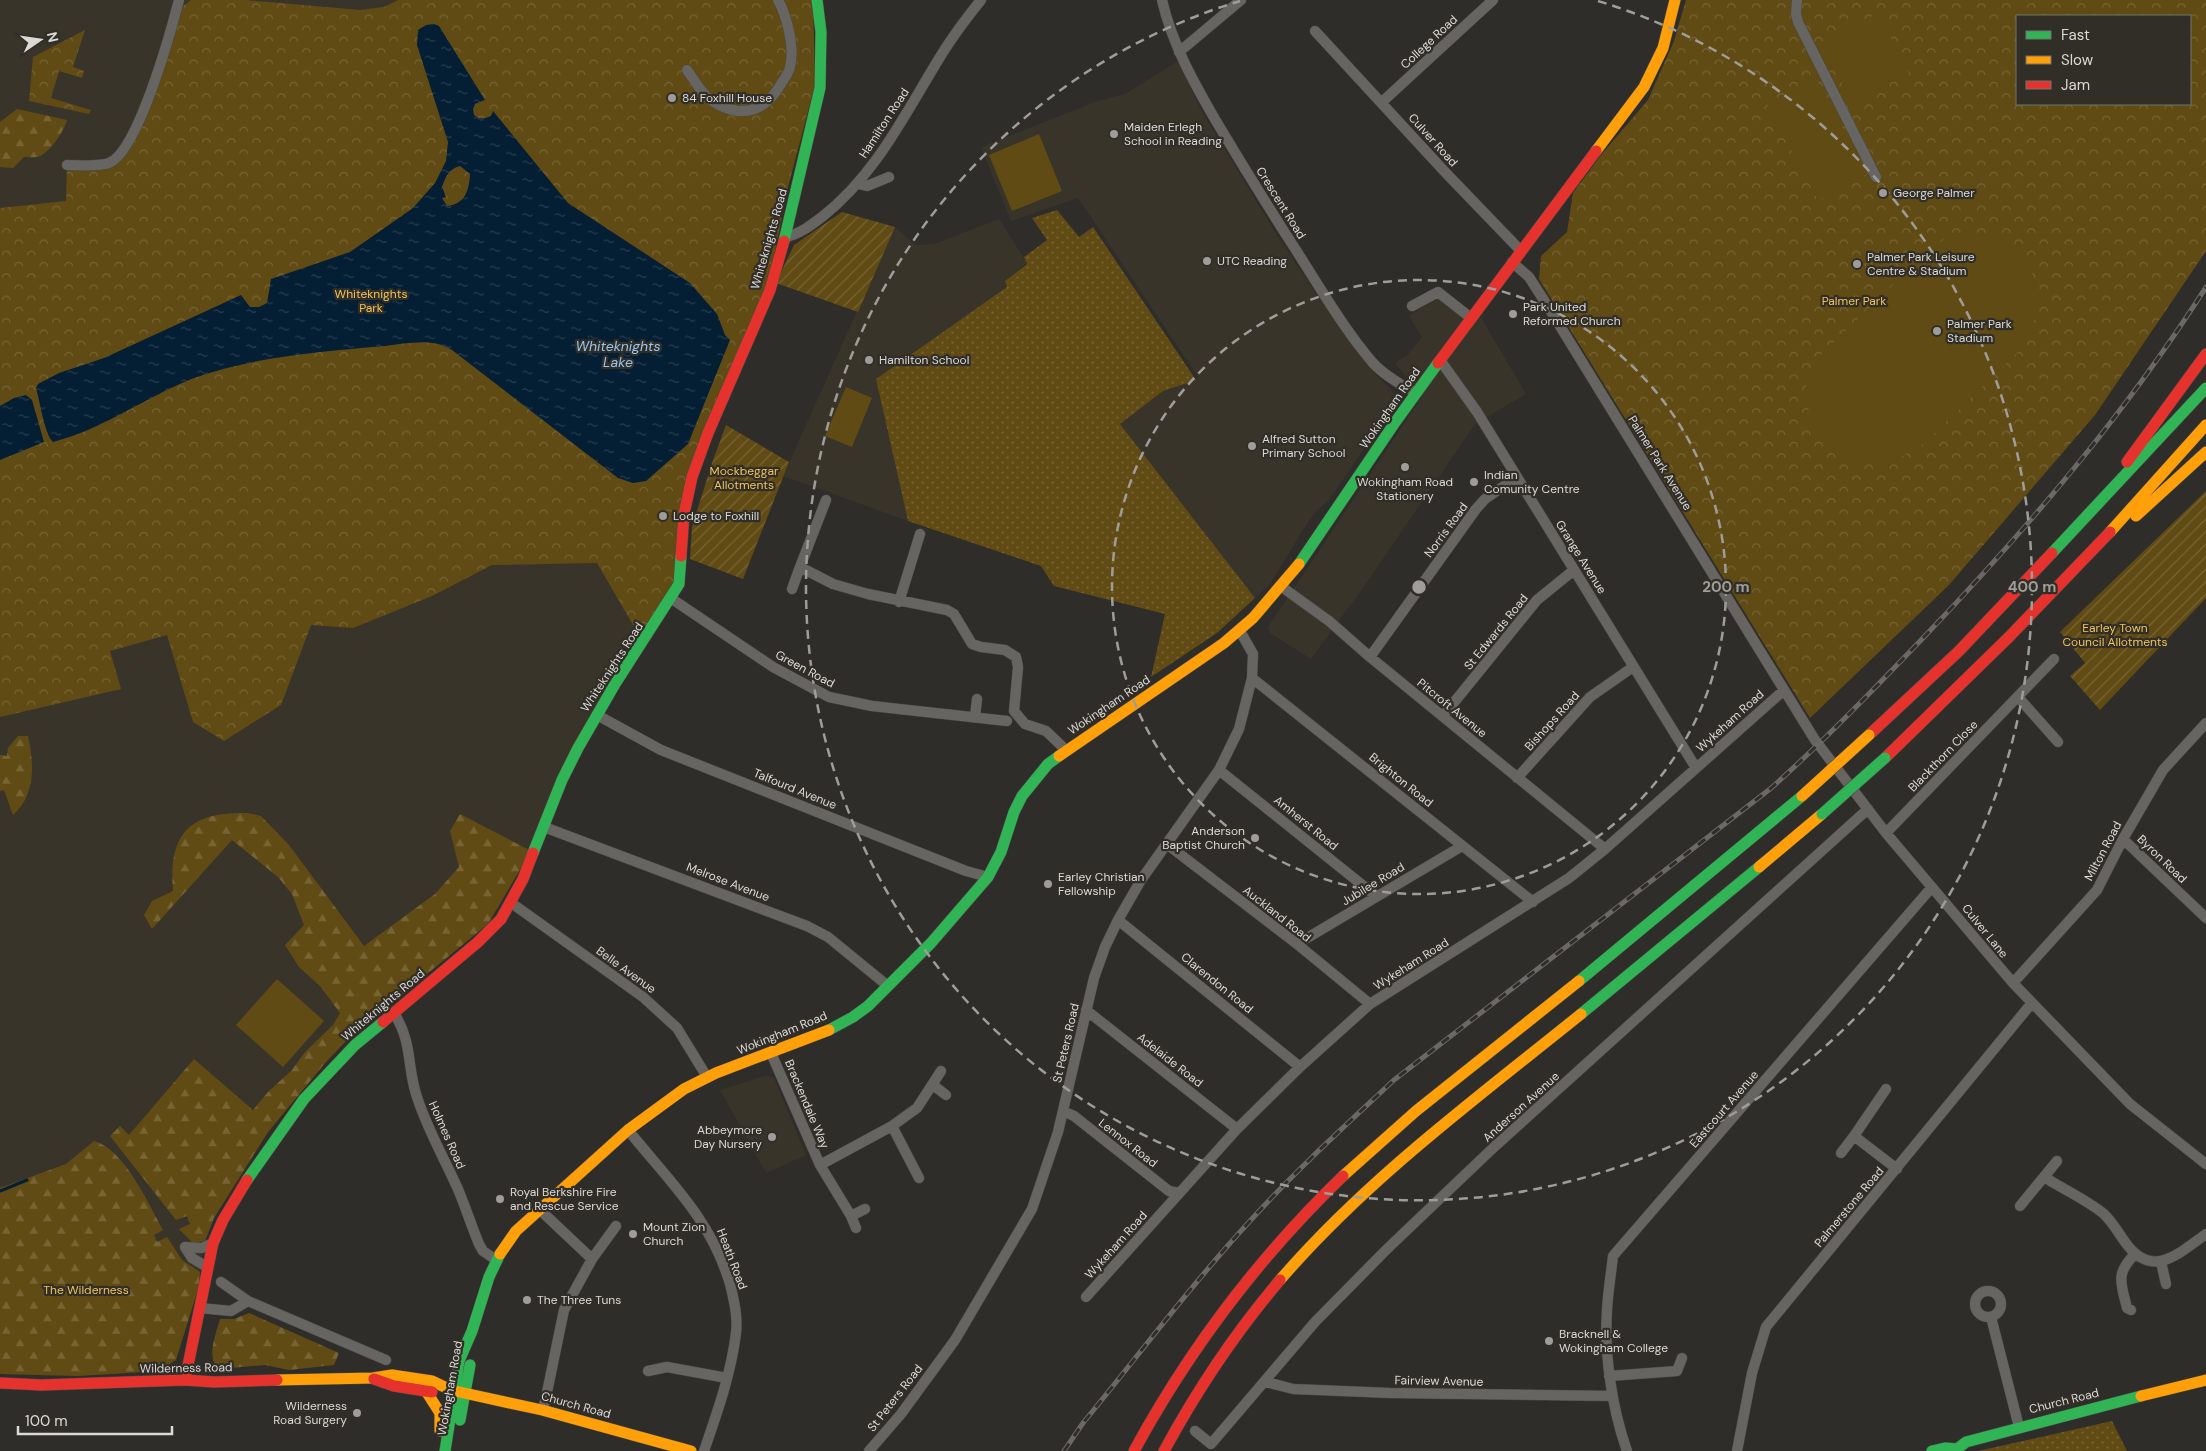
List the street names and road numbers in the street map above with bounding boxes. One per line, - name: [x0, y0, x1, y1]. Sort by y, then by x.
- street label: College Road: [1397, 12, 1461, 72]
- street label: Hamilton Road: [855, 85, 913, 161]
- street label: Culver Road: [1405, 110, 1461, 170]
- street label: Crescent Road: [1252, 164, 1310, 242]
- street label: Whiteknights Road: [747, 187, 791, 291]
- street label: Wokingham Road: [1356, 364, 1424, 452]
- street label: Palmer Park Avenue: [1624, 413, 1696, 513]
- street label: Norris Road: [1421, 499, 1471, 561]
- street label: Grange Avenue: [1552, 517, 1610, 597]
- street label: St Edwards Road: [1460, 591, 1532, 673]
- street label: Whiteknights Road: [577, 619, 647, 715]
- street label: Green Road: [773, 647, 837, 691]
- street label: Wokingham Road: [1065, 672, 1153, 738]
- street label: Pitcroft Avenue: [1414, 675, 1490, 741]
- street label: Wykeham Road: [1693, 686, 1767, 756]
- street label: Bishops Road: [1521, 688, 1583, 754]
- street label: Blackthorn Close: [1905, 717, 1981, 795]
- street label: Brighton Road: [1366, 749, 1436, 811]
- street label: Talfourd Avenue: [751, 765, 839, 813]
- street label: Amherst Road: [1270, 792, 1342, 854]
- street label: Milton Road: [2081, 818, 2125, 884]
- street label: Byron Road: [2134, 831, 2190, 887]
- street label: Melrose Avenue: [684, 859, 772, 905]
- street label: Jubilee Road: [1339, 859, 1407, 909]
- street label: Auckland Road: [1240, 882, 1314, 946]
- street label: Culver Lane: [1958, 901, 2012, 962]
- street label: Wykeham Road: [1370, 934, 1452, 994]
- street label: Belle Avenue: [593, 943, 659, 997]
- street label: Clarendon Road: [1178, 949, 1256, 1017]
- street label: Whiteknights Road: [338, 965, 428, 1045]
- street label: St Peters Road: [1049, 1002, 1083, 1084]
- street label: Wokingham Road: [735, 1008, 829, 1058]
- street label: Adelaide Road: [1134, 1029, 1206, 1091]
- street label: Brackendale Way: [781, 1057, 833, 1151]
- street label: Eastcourt Avenue: [1686, 1067, 1762, 1151]
- street label: Anderson Avenue: [1479, 1068, 1563, 1146]
- street label: Holmes Road: [425, 1099, 469, 1171]
- street label: Lennox Road: [1095, 1115, 1161, 1171]
- street label: Palmerstone Road: [1811, 1164, 1887, 1250]
- street label: Wykeham Road: [1081, 1208, 1151, 1282]
- street label: Heath Road: [713, 1226, 751, 1292]
- street label: Wokingham Road: [434, 1339, 466, 1437]
- street label: Wilderness Road: [139, 1359, 233, 1377]
- street label: St Peters Road: [864, 1361, 926, 1435]
- street label: Fairview Avenue: [1394, 1372, 1484, 1390]
- street label: Church Road: [2027, 1385, 2101, 1417]
- street label: Church Road: [539, 1388, 613, 1422]

